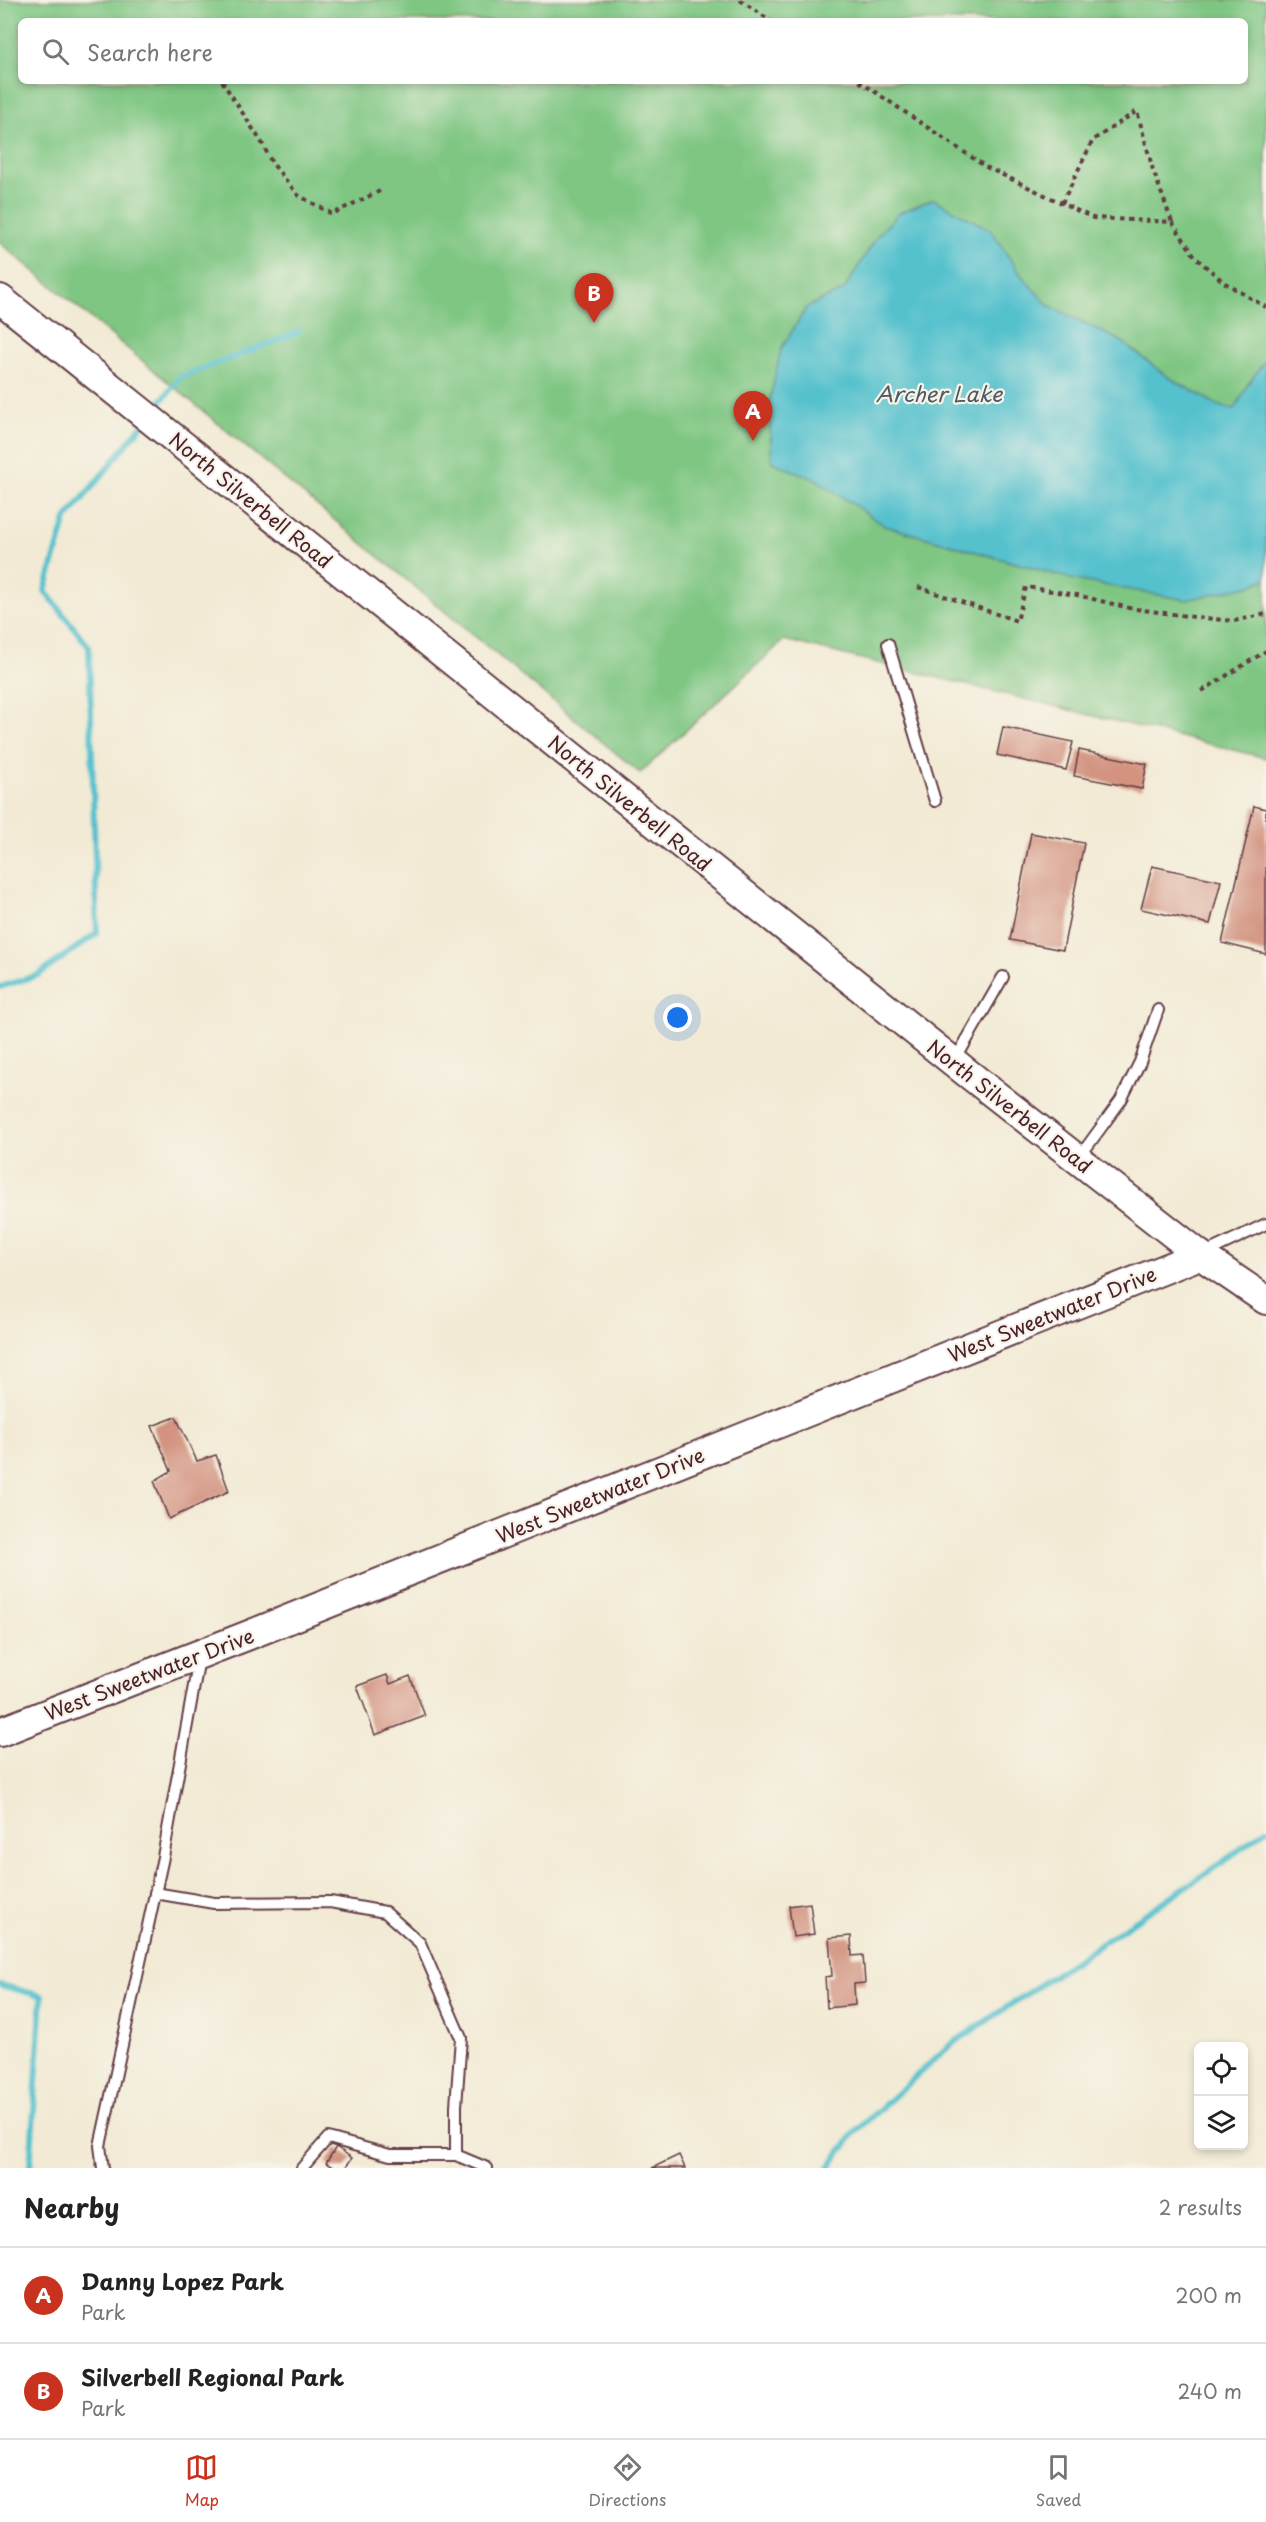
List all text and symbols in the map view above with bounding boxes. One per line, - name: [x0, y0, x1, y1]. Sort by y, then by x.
- search box: [18, 18, 1248, 84]
- icon: search: [39, 35, 72, 68]
- text: Search here: [87, 35, 213, 68]
- pin: B: [574, 274, 614, 323]
- water label: Archer Lake: [876, 377, 1004, 409]
- pin: A: [734, 392, 772, 441]
- street label: North Silverbell Road: [163, 425, 339, 575]
- street label: North Silverbell Road: [542, 728, 718, 878]
- your location: [663, 1003, 692, 1032]
- street label: North Silverbell Road: [921, 1032, 1099, 1180]
- street label: West Sweetwater Drive: [943, 1258, 1161, 1370]
- street label: West Sweetwater Drive: [491, 1439, 709, 1551]
- street label: West Sweetwater Drive: [40, 1620, 258, 1728]
- map controls: [1194, 2042, 1248, 2150]
- button: locate: [1194, 2042, 1248, 2096]
- button: layers: [1194, 2096, 1248, 2150]
- text: Nearby: [24, 2188, 119, 2227]
- text: 2 results: [1159, 2192, 1242, 2222]
- text: Danny Lopez Park: [81, 2264, 284, 2297]
- text: A: [36, 2280, 51, 2310]
- text: 200 m: [1175, 2280, 1242, 2310]
- text: Park: [81, 2297, 126, 2327]
- text: Silverbell Regional Park: [81, 2360, 344, 2393]
- text: B: [37, 2376, 50, 2406]
- text: 240 m: [1177, 2376, 1242, 2406]
- text: Park: [81, 2393, 126, 2423]
- tab: Map: [185, 2451, 219, 2511]
- tab: Directions: [588, 2451, 666, 2511]
- tab: Saved: [1036, 2451, 1081, 2511]

